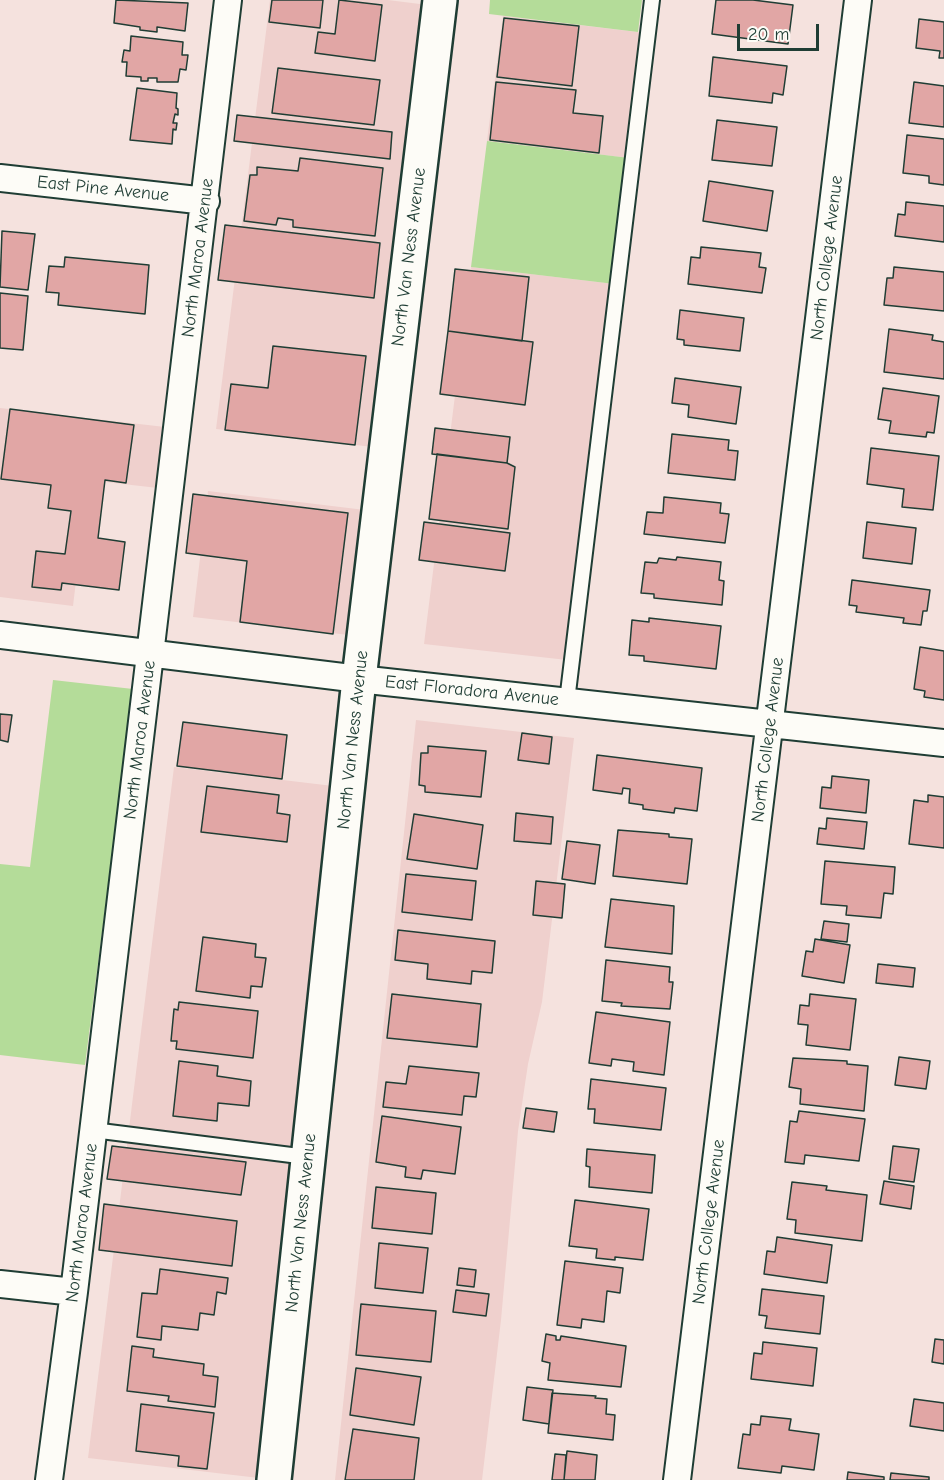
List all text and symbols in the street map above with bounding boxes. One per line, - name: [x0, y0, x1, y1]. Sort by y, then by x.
- scale bar: [740, 12, 822, 50]
- text: 20 m: [748, 24, 789, 45]
- street label: North Van Ness Avenue: [387, 166, 431, 348]
- street label: East Pine Avenue: [36, 171, 170, 207]
- street label: North College Avenue: [806, 174, 848, 342]
- street label: North Maroa Avenue: [178, 177, 218, 339]
- street label: North Van Ness Avenue: [333, 649, 373, 831]
- street label: North College Avenue: [747, 656, 789, 824]
- street label: North Maroa Avenue: [120, 659, 160, 821]
- street label: East Floradora Avenue: [384, 671, 560, 711]
- street label: North Van Ness Avenue: [281, 1132, 321, 1314]
- street label: North College Avenue: [688, 1138, 730, 1306]
- street label: North Maroa Avenue: [62, 1142, 102, 1304]

